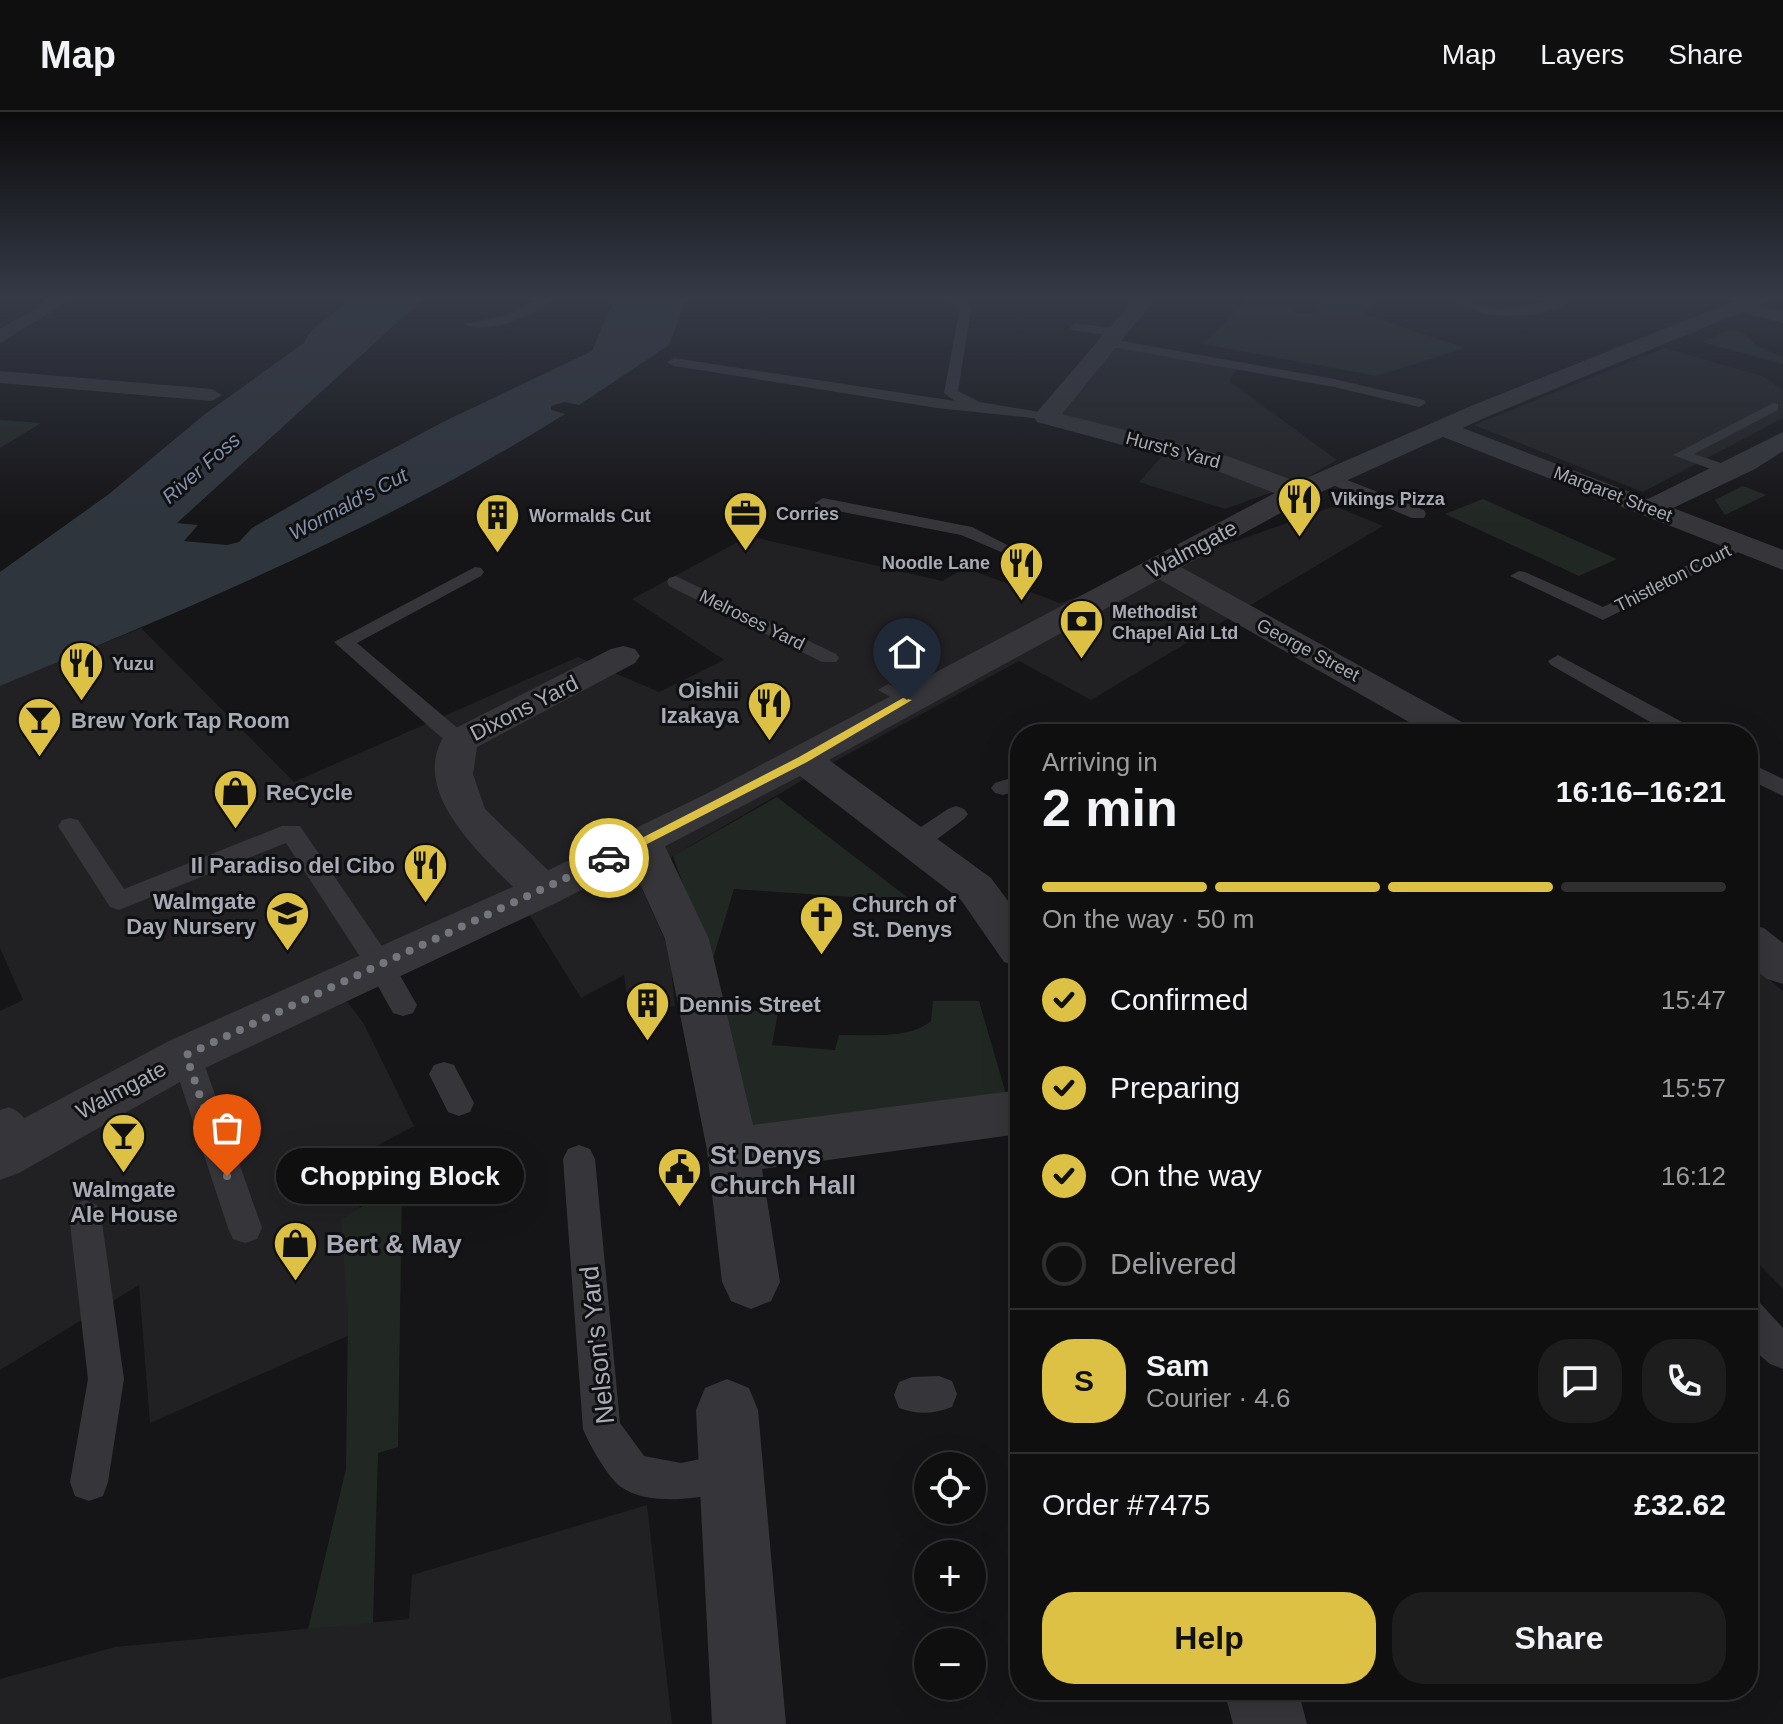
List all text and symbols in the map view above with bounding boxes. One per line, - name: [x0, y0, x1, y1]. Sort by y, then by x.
- text: Map: [40, 34, 116, 76]
- text: Map: [1442, 39, 1496, 70]
- text: Layers: [1540, 39, 1624, 70]
- text: Share: [1668, 39, 1743, 70]
- water label: River Foss: [158, 428, 244, 508]
- street label: Hurst's Yard: [1124, 428, 1222, 472]
- street label: Margaret Street: [1551, 462, 1675, 526]
- water label: Wormald's Cut: [285, 463, 412, 544]
- restaurant icon: Vikings Pizza: [1276, 475, 1324, 538]
- place label: Vikings Pizza: [1331, 489, 1446, 509]
- office icon: Corries: [721, 490, 769, 553]
- building icon: Wormalds Cut: [474, 492, 522, 555]
- place label: Corries: [776, 504, 839, 524]
- place label: Wormalds Cut: [529, 506, 651, 526]
- street label: Walmgate: [1143, 515, 1241, 583]
- restaurant icon: Noodle Lane: [997, 539, 1045, 602]
- street label: Thistleton Court: [1612, 540, 1734, 616]
- place label: Noodle Lane: [882, 553, 990, 573]
- street label: Melroses Yard: [696, 586, 808, 654]
- bank icon: Methodist Chapel Aid Ltd: [1057, 598, 1105, 661]
- place label: Methodist Chapel Aid Ltd: [1112, 602, 1238, 643]
- street label: George Street: [1253, 615, 1363, 685]
- pin: [873, 618, 941, 700]
- icon: home: [885, 630, 929, 674]
- restaurant icon: Yuzu: [57, 640, 105, 703]
- place label: Yuzu: [112, 654, 154, 674]
- street label: Dixons Yard: [466, 670, 582, 746]
- place label: Oishii Izakaya: [661, 678, 740, 728]
- restaurant icon: Oishii Izakaya: [746, 679, 794, 742]
- bar icon: Brew York Tap Room: [16, 696, 64, 759]
- place label: Brew York Tap Room: [71, 708, 290, 733]
- text: Arriving in: [1042, 747, 1158, 777]
- shop icon: ReCycle: [211, 768, 259, 831]
- text: 16:16–16:21: [1556, 775, 1726, 808]
- text: 2 min: [1042, 779, 1178, 837]
- place label: ReCycle: [266, 780, 353, 805]
- courier: [569, 818, 649, 898]
- icon: car: [587, 836, 631, 880]
- restaurant icon: Il Paradiso del Cibo: [402, 841, 450, 904]
- place label: Il Paradiso del Cibo: [191, 853, 395, 878]
- place label: Walmgate Day Nursery: [126, 889, 257, 939]
- school or university icon: Walmgate Day Nursery: [263, 890, 311, 953]
- place label: Church of St. Denys: [852, 892, 957, 942]
- church icon: Church of St. Denys: [797, 893, 845, 956]
- text: On the way · 50 m: [1042, 904, 1254, 934]
- icon: check: [1042, 978, 1086, 1022]
- building icon: Dennis Street: [624, 980, 672, 1043]
- text: Confirmed: [1110, 983, 1248, 1016]
- text: 15:47: [1661, 985, 1726, 1015]
- place label: Dennis Street: [679, 992, 821, 1017]
- street label: Walmgate: [72, 1056, 170, 1124]
- icon: check: [1042, 1066, 1086, 1110]
- text: Preparing: [1110, 1071, 1240, 1104]
- text: 15:57: [1661, 1073, 1726, 1103]
- pin: [193, 1094, 261, 1176]
- icon: bag: [205, 1106, 249, 1150]
- bar icon: Walmgate Ale House: [100, 1112, 148, 1175]
- place label: St Denys Church Hall: [710, 1140, 856, 1200]
- public building icon: St Denys Church Hall: [655, 1146, 703, 1209]
- callout: Chopping Block: [275, 1148, 523, 1204]
- icon: check: [1042, 1154, 1086, 1198]
- text: On the way: [1110, 1159, 1262, 1192]
- text: Chopping Block: [300, 1161, 500, 1191]
- text: 16:12: [1661, 1161, 1726, 1191]
- place label: Walmgate Ale House: [70, 1177, 178, 1227]
- shop icon: Bert & May: [271, 1220, 319, 1283]
- place label: Bert & May: [326, 1229, 462, 1259]
- text: Delivered: [1110, 1247, 1237, 1280]
- street label: Nelson's Yard: [574, 1265, 620, 1425]
- button: chat: [1538, 1339, 1622, 1423]
- button: phone: [1642, 1339, 1726, 1423]
- text: Sam: [1146, 1349, 1209, 1382]
- text: S: [1074, 1364, 1094, 1397]
- text: Courier · 4.6: [1146, 1383, 1291, 1413]
- map controls: [914, 1452, 986, 1700]
- button: locate: [914, 1452, 986, 1524]
- text: Order #7475: [1042, 1488, 1210, 1521]
- text: £32.62: [1634, 1488, 1726, 1521]
- button: +: [914, 1540, 986, 1612]
- button: Help: [1042, 1592, 1376, 1684]
- button: Share: [1392, 1592, 1726, 1684]
- button: −: [914, 1628, 986, 1700]

